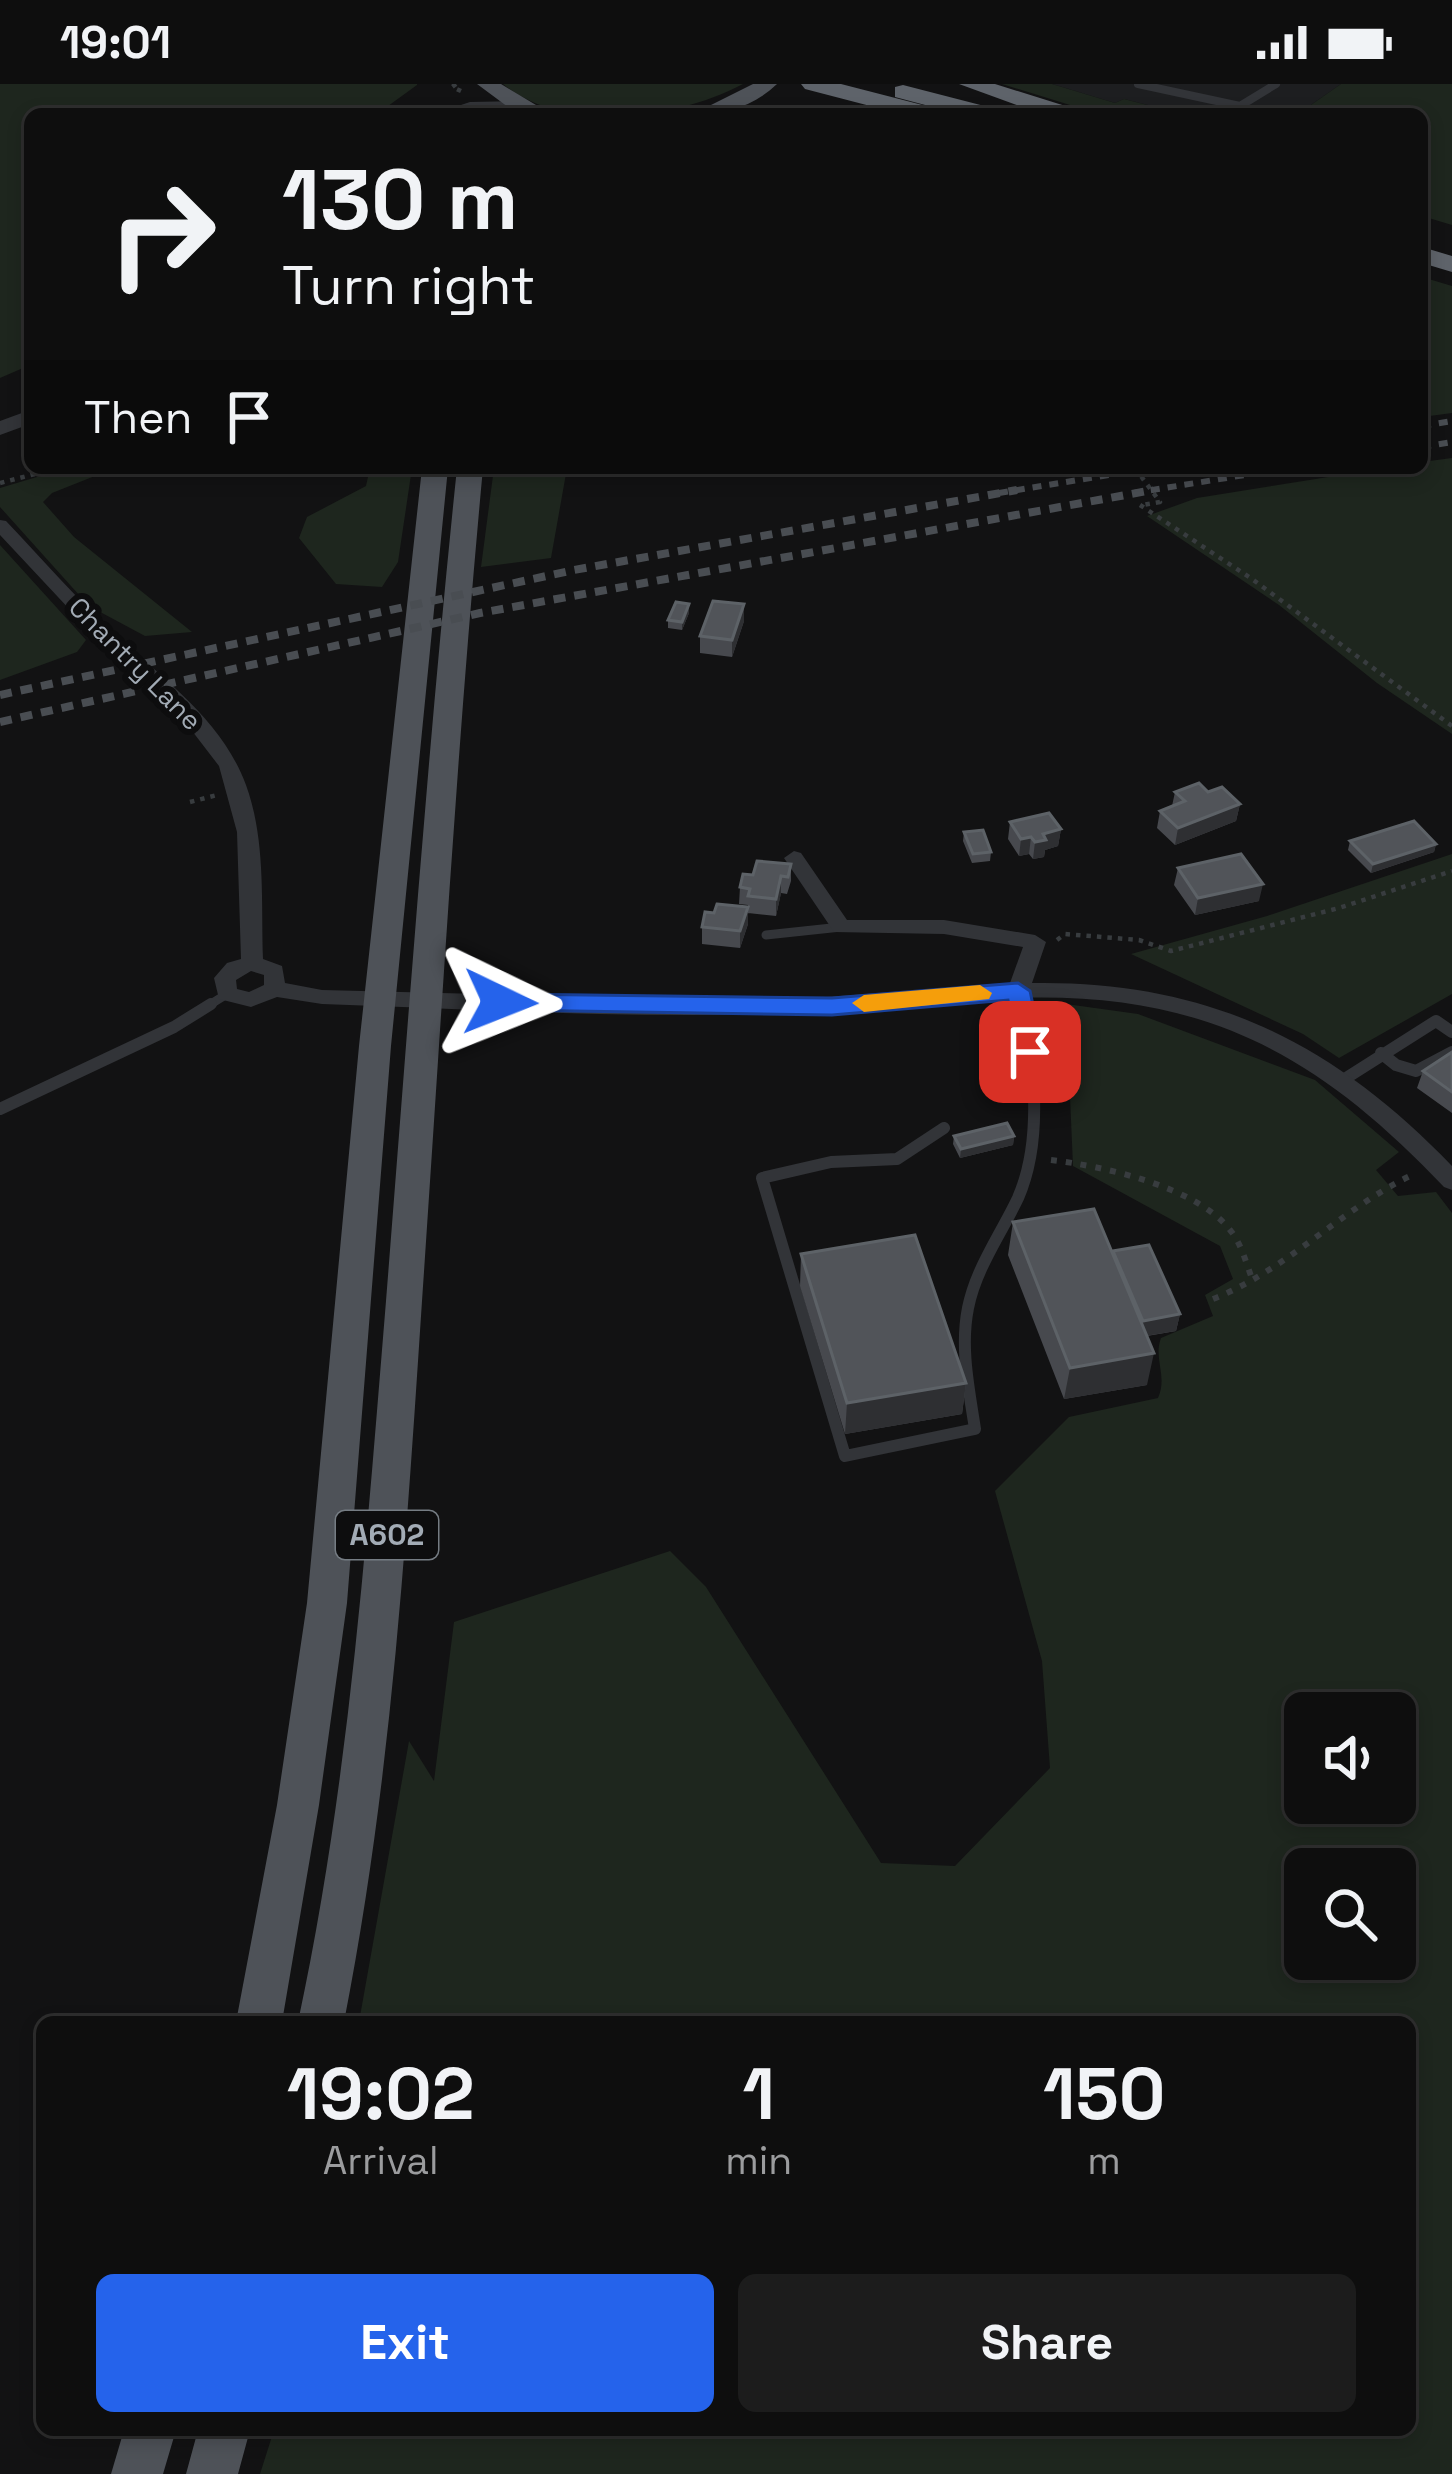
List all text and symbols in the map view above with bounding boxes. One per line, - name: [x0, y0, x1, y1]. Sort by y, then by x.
- text: 19:01: [60, 14, 171, 71]
- text: 130 m: [282, 146, 519, 254]
- icon: right: [84, 156, 240, 312]
- text: Turn right: [282, 251, 535, 320]
- icon: arrive: [216, 384, 282, 450]
- text: Then: [84, 389, 192, 446]
- street label: Chantry Lane: [61, 590, 209, 738]
- position arrow: [437, 939, 563, 1065]
- pin: [979, 1001, 1081, 1103]
- icon: arrive: [997, 1019, 1063, 1085]
- road number: A602: [336, 1511, 438, 1559]
- map controls: [1284, 1692, 1416, 1980]
- button: sound: [1284, 1692, 1416, 1824]
- button: search: [1284, 1848, 1416, 1980]
- text: 19:02: [287, 2048, 475, 2140]
- text: 1: [742, 2048, 775, 2140]
- text: 150: [1043, 2048, 1165, 2140]
- text: Arrival: [323, 2136, 439, 2185]
- text: min: [725, 2136, 792, 2185]
- text: m: [1087, 2136, 1121, 2185]
- button: Exit: [96, 2274, 714, 2412]
- button: Share: [738, 2274, 1356, 2412]

